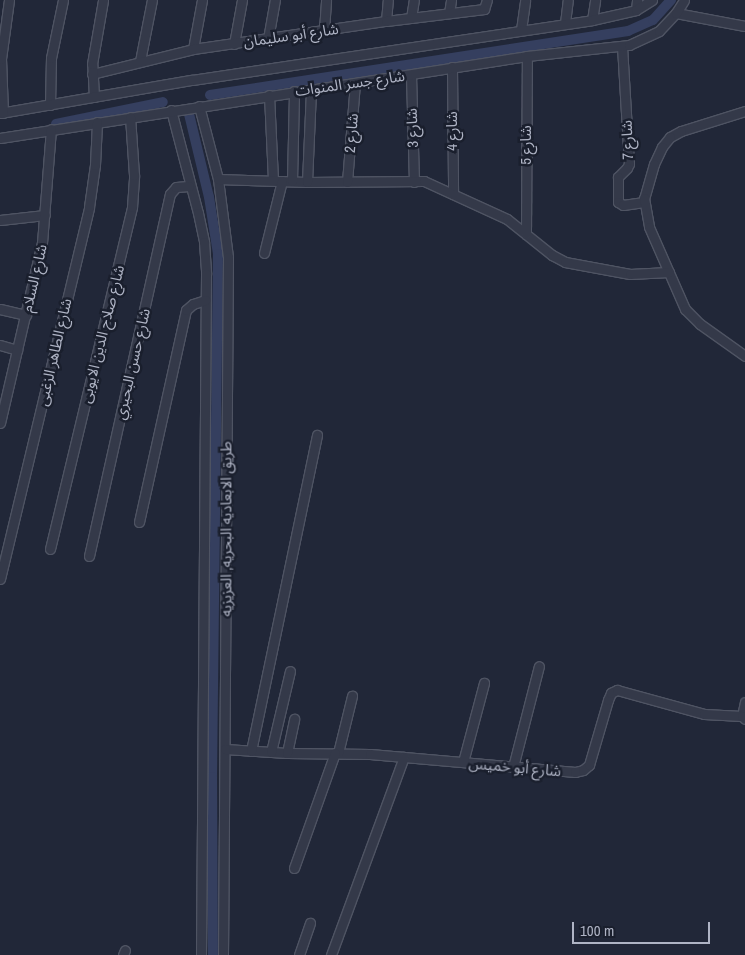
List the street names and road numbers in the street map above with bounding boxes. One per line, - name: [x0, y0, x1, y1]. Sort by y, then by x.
- street label: شارع أبو سليمان: [242, 19, 340, 51]
- street label: شارع جسر المنوات: [294, 66, 406, 100]
- street label: شارع 3: [402, 108, 422, 148]
- street label: شارع 4: [443, 111, 461, 151]
- street label: شارع 2: [340, 113, 362, 153]
- street label: شارع 7: [617, 120, 637, 160]
- street label: شارع 5: [517, 125, 535, 165]
- street label: شارع السلام: [17, 242, 51, 314]
- street label: شارع صلاح الدين الايوبى: [76, 263, 128, 405]
- street label: شارع الطاهر الزغبى: [33, 296, 75, 408]
- street label: شارع حسن البحيري: [110, 307, 154, 421]
- street label: طريق الابعاديه البحريه, العزيزيه: [217, 441, 235, 617]
- street label: شارع أبو خميس: [468, 754, 562, 780]

